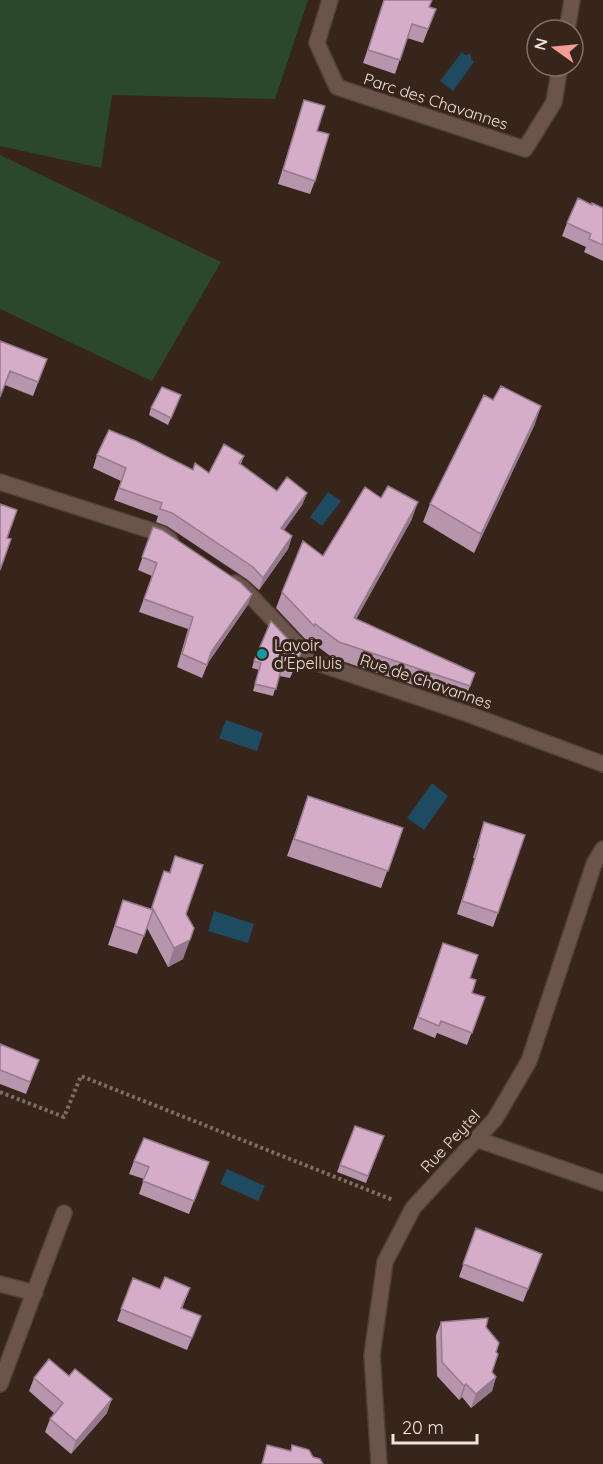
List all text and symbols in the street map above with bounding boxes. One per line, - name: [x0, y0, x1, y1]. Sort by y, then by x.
- north arrow: [525, 18, 585, 78]
- text: N: [529, 36, 552, 52]
- street label: Parc des Chavannes: [361, 68, 511, 134]
- place label: Lavoir d'Epelluis: [274, 635, 342, 673]
- marker: Lavoir d'Epelluis: [255, 647, 269, 661]
- street label: Rue de Chavannes: [357, 649, 495, 713]
- street label: Rue Peytel: [416, 1105, 484, 1177]
- scale bar: [393, 1407, 477, 1445]
- text: 20 m: [402, 1416, 444, 1439]

